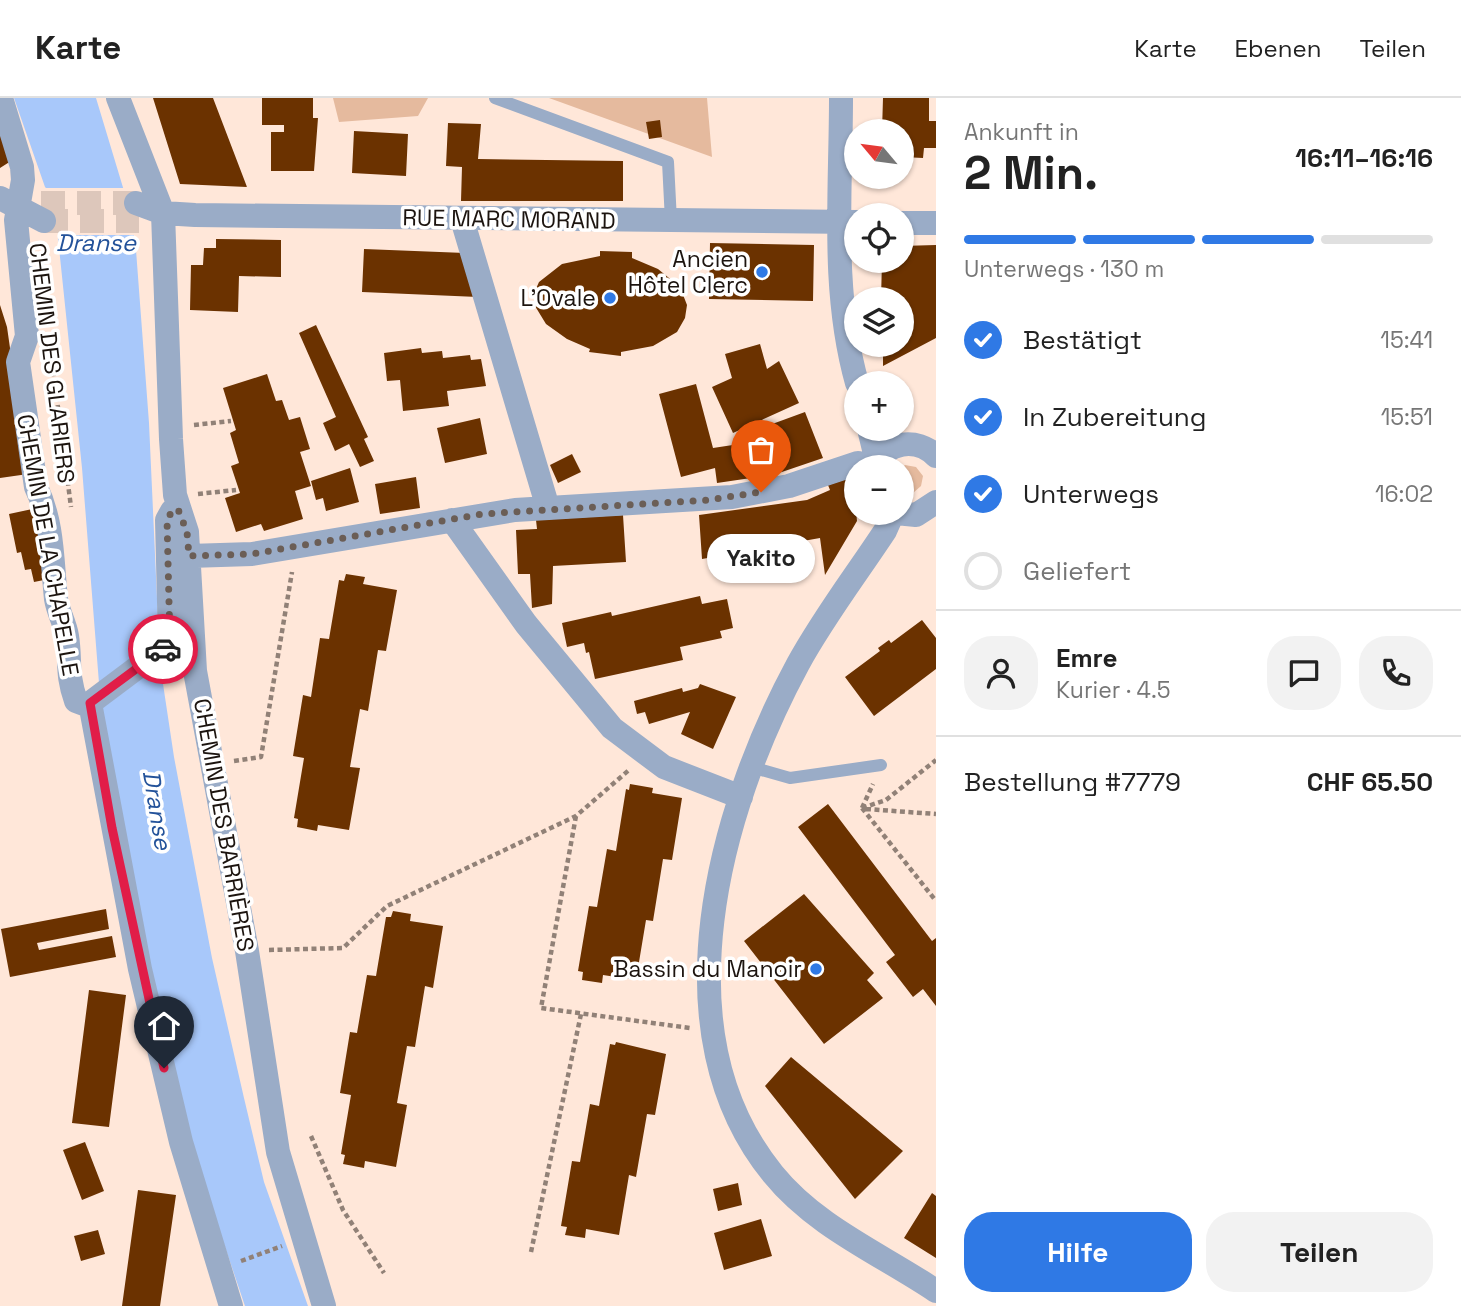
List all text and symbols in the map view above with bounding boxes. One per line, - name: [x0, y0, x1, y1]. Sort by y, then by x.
- text: Karte: [35, 27, 121, 69]
- text: Karte: [1134, 33, 1197, 64]
- text: Ebenen: [1235, 33, 1321, 64]
- text: Teilen: [1359, 33, 1426, 64]
- text: Ankunft in: [964, 117, 1079, 147]
- north arrow: [844, 119, 914, 189]
- map controls: [844, 119, 914, 525]
- text: 16:11–16:16: [1295, 141, 1433, 175]
- text: 2 Min.: [964, 144, 1098, 202]
- street label: RUE MARC MORAND: [402, 202, 616, 236]
- button: locate: [844, 203, 914, 273]
- water label: Dranse: [56, 227, 137, 258]
- street label: CHEMIN DES GLARIERS: [22, 241, 82, 485]
- place label: Ancien Hôtel Clerc: [628, 244, 748, 300]
- text: Unterwegs · 130 m: [964, 254, 1164, 284]
- marker: Ancien Hôtel Clerc: [754, 264, 770, 280]
- place label: L'Ovale: [520, 283, 596, 313]
- button: layers: [844, 287, 914, 357]
- marker: L'Ovale: [602, 290, 618, 306]
- icon: check: [964, 321, 1002, 359]
- text: Bestätigt: [1023, 323, 1142, 357]
- text: 15:41: [1380, 325, 1433, 355]
- button: +: [844, 371, 914, 441]
- icon: check: [964, 398, 1002, 436]
- text: In Zubereitung: [1023, 400, 1207, 434]
- text: 15:51: [1381, 402, 1433, 432]
- street label: CHEMIN DE LA CHAPELLE: [10, 412, 86, 678]
- pin: [731, 420, 791, 492]
- icon: bag: [742, 431, 780, 469]
- button: −: [844, 455, 914, 525]
- icon: check: [964, 475, 1002, 513]
- text: Unterwegs: [1023, 477, 1159, 511]
- text: 16:02: [1375, 479, 1433, 509]
- callout: Yakito: [707, 534, 815, 583]
- text: Yakito: [727, 543, 795, 573]
- text: Geliefert: [1023, 554, 1131, 588]
- courier: [128, 614, 198, 684]
- icon: car: [144, 630, 182, 668]
- button: person: [964, 636, 1038, 710]
- button: chat: [1267, 636, 1341, 710]
- button: phone: [1359, 636, 1433, 710]
- text: Emre: [1056, 641, 1117, 675]
- text: Kurier · 4.5: [1056, 675, 1171, 705]
- street label: CHEMIN DES BARRIÈRES: [187, 696, 261, 954]
- text: Bestellung #7779: [964, 765, 1181, 799]
- text: CHF 65.50: [1307, 765, 1433, 799]
- water label: Dranse: [136, 768, 179, 853]
- place label: Bassin du Manoir: [613, 954, 802, 984]
- marker: Bassin du Manoir: [808, 961, 824, 977]
- pin: [134, 996, 194, 1068]
- icon: home: [145, 1007, 183, 1045]
- button: Hilfe: [964, 1212, 1192, 1292]
- button: Teilen: [1206, 1212, 1433, 1292]

